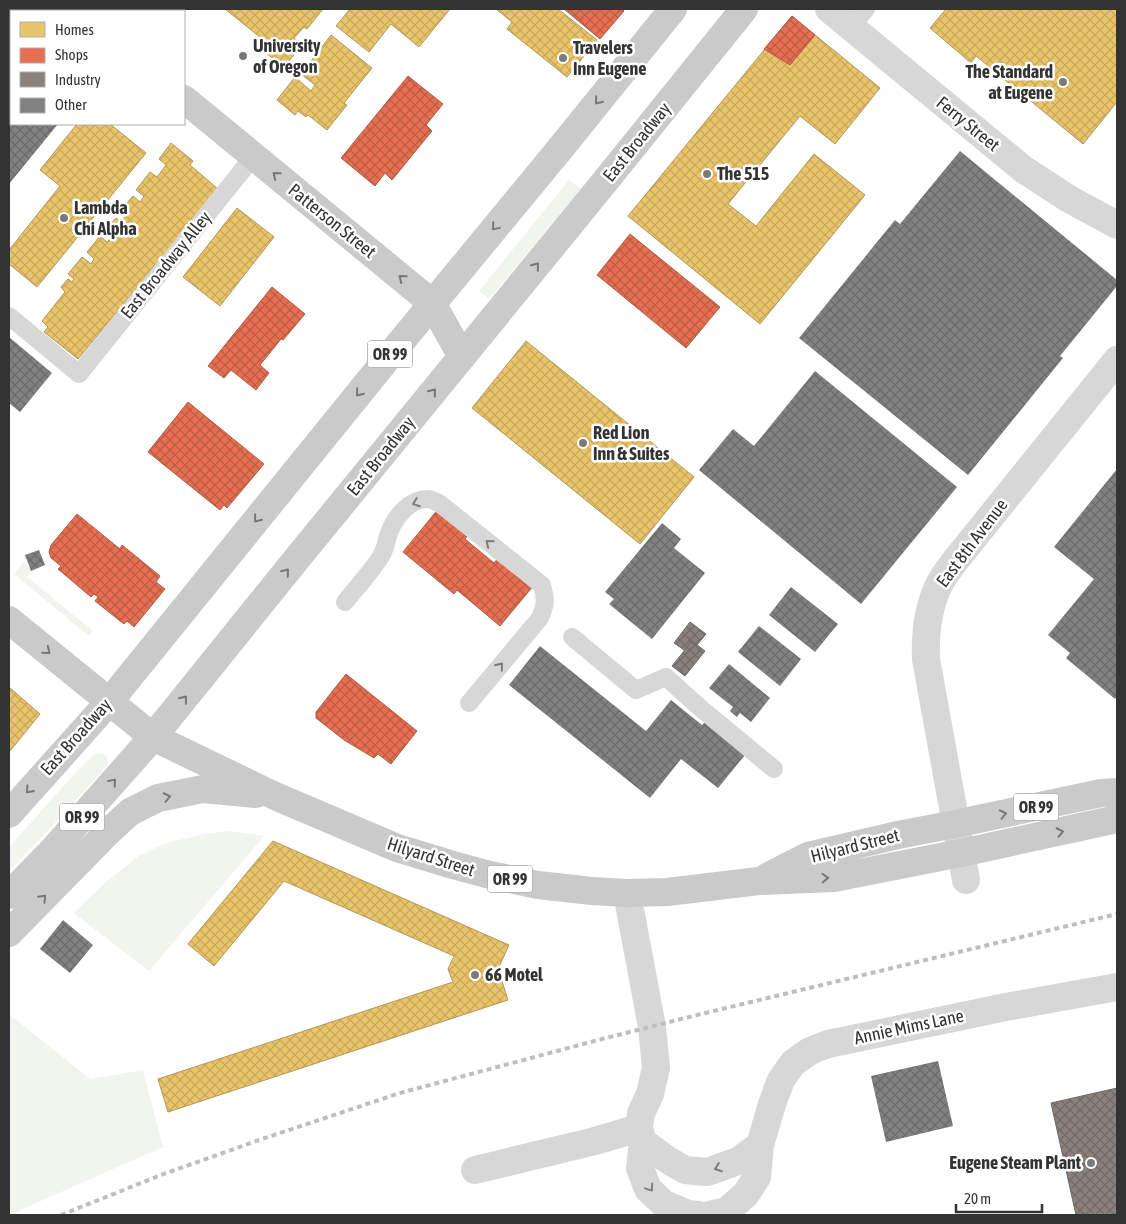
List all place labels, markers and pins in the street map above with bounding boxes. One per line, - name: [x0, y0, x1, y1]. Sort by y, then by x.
- place label: University of Oregon: [253, 35, 321, 77]
- place label: Travelers Inn Eugene: [573, 37, 646, 79]
- marker: University of Oregon: [237, 50, 249, 62]
- marker: Travelers Inn Eugene: [557, 52, 569, 64]
- place label: The Standard at Eugene: [966, 61, 1053, 103]
- marker: The Standard at Eugene: [1057, 76, 1069, 88]
- place label: The 515: [717, 163, 769, 184]
- marker: The 515: [701, 168, 713, 180]
- place label: Lambda Chi Alpha: [74, 197, 137, 239]
- marker: Lambda Chi Alpha: [58, 212, 70, 224]
- place label: Red Lion Inn & Suites: [593, 422, 670, 464]
- marker: Red Lion Inn & Suites: [577, 437, 589, 449]
- place label: 66 Motel: [485, 964, 543, 985]
- marker: 66 Motel: [469, 969, 481, 981]
- place label: Eugene Steam Plant: [949, 1152, 1082, 1173]
- marker: Eugene Steam Plant: [1085, 1157, 1097, 1169]

